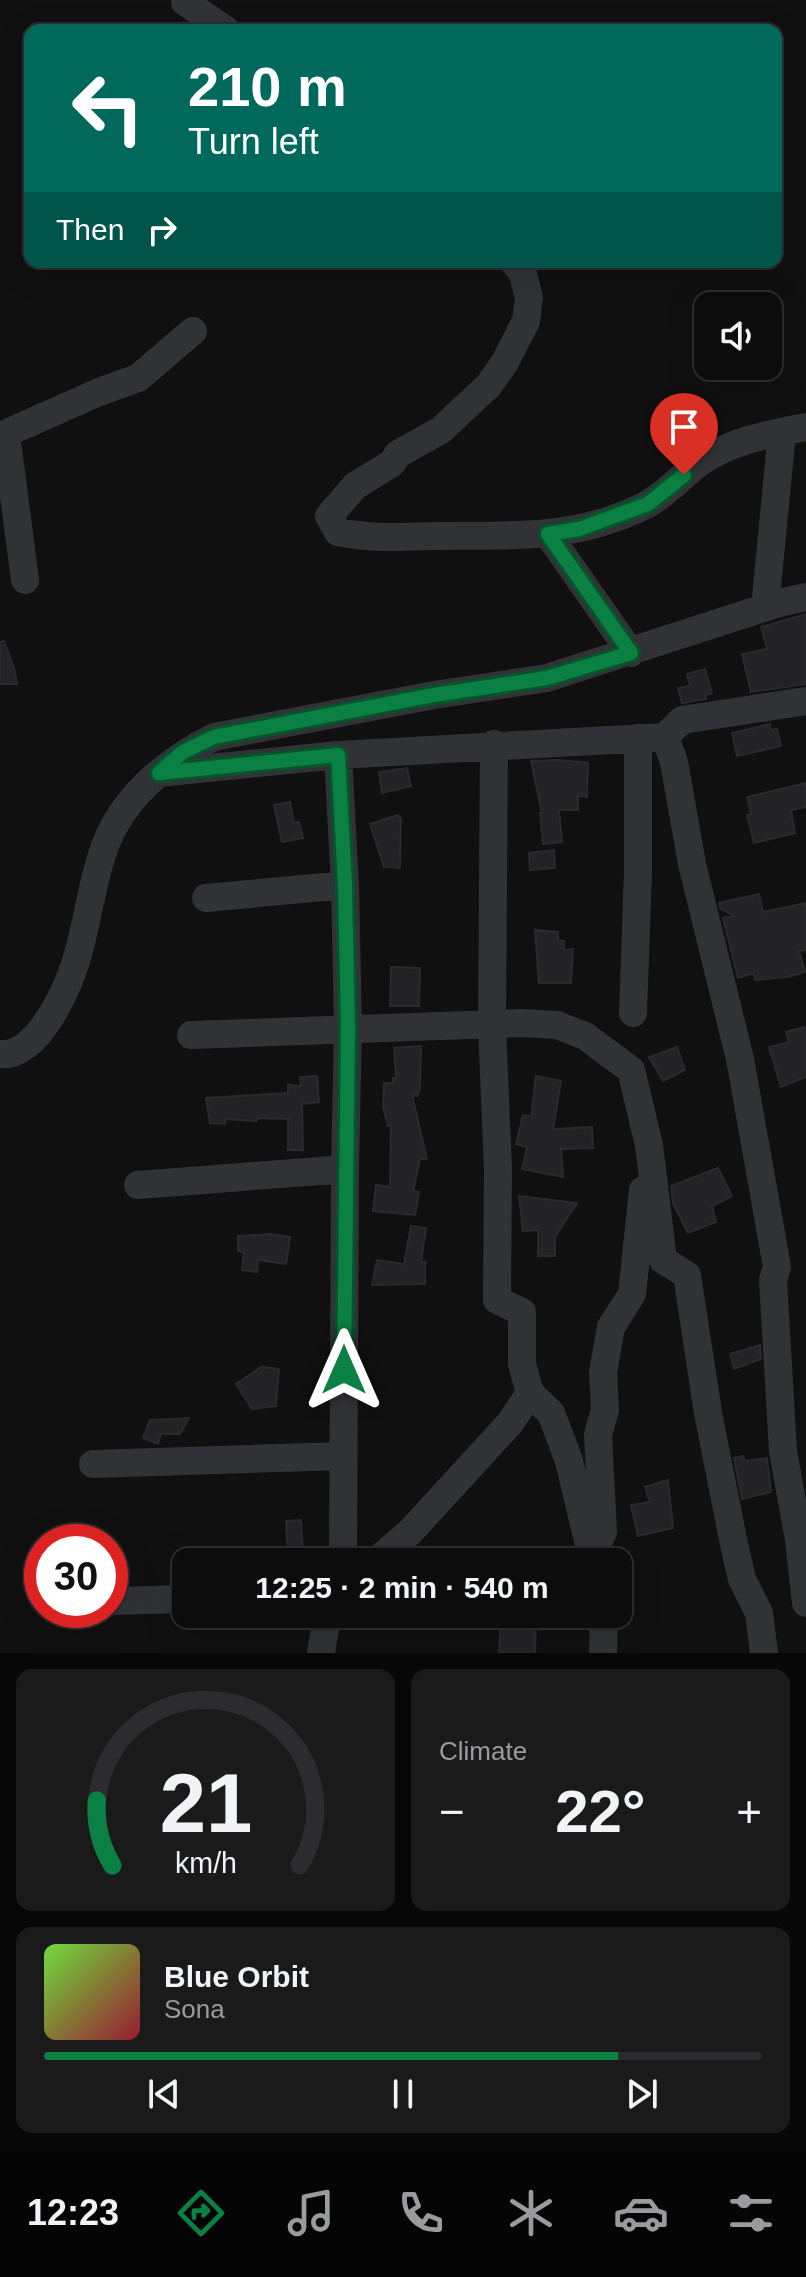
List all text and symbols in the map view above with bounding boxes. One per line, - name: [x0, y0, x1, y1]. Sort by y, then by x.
- text: 210 m: [188, 55, 347, 118]
- icon: left: [56, 56, 160, 160]
- text: Turn left: [188, 121, 319, 162]
- icon: right: [140, 208, 184, 252]
- text: Then: [56, 213, 124, 246]
- map controls: [694, 292, 782, 380]
- button: sound: [694, 292, 782, 380]
- pin: [650, 393, 718, 475]
- icon: arrive: [662, 405, 706, 449]
- position arrow: [302, 1328, 386, 1412]
- speed limit sign: 30: [24, 1524, 128, 1628]
- text: 12:25 · 2 min · 540 m: [255, 1571, 549, 1604]
- text: Climate: [439, 1736, 527, 1766]
- text: 21: [159, 1757, 252, 1850]
- text: 22°: [555, 1778, 646, 1845]
- text: −: [439, 1787, 465, 1836]
- text: +: [736, 1787, 762, 1836]
- text: km/h: [175, 1847, 236, 1879]
- text: Blue Orbit: [164, 1960, 309, 1993]
- text: Sona: [164, 1994, 225, 2024]
- icon: previous: [142, 2072, 186, 2116]
- icon: pause: [381, 2072, 425, 2116]
- icon: next: [620, 2072, 664, 2116]
- icon: directions: [173, 2185, 229, 2241]
- icon: music: [283, 2185, 339, 2241]
- icon: phone: [393, 2185, 449, 2241]
- icon: climate: [503, 2185, 559, 2241]
- icon: car: [613, 2185, 669, 2241]
- icon: filters: [723, 2185, 779, 2241]
- text: 12:23: [27, 2192, 119, 2233]

